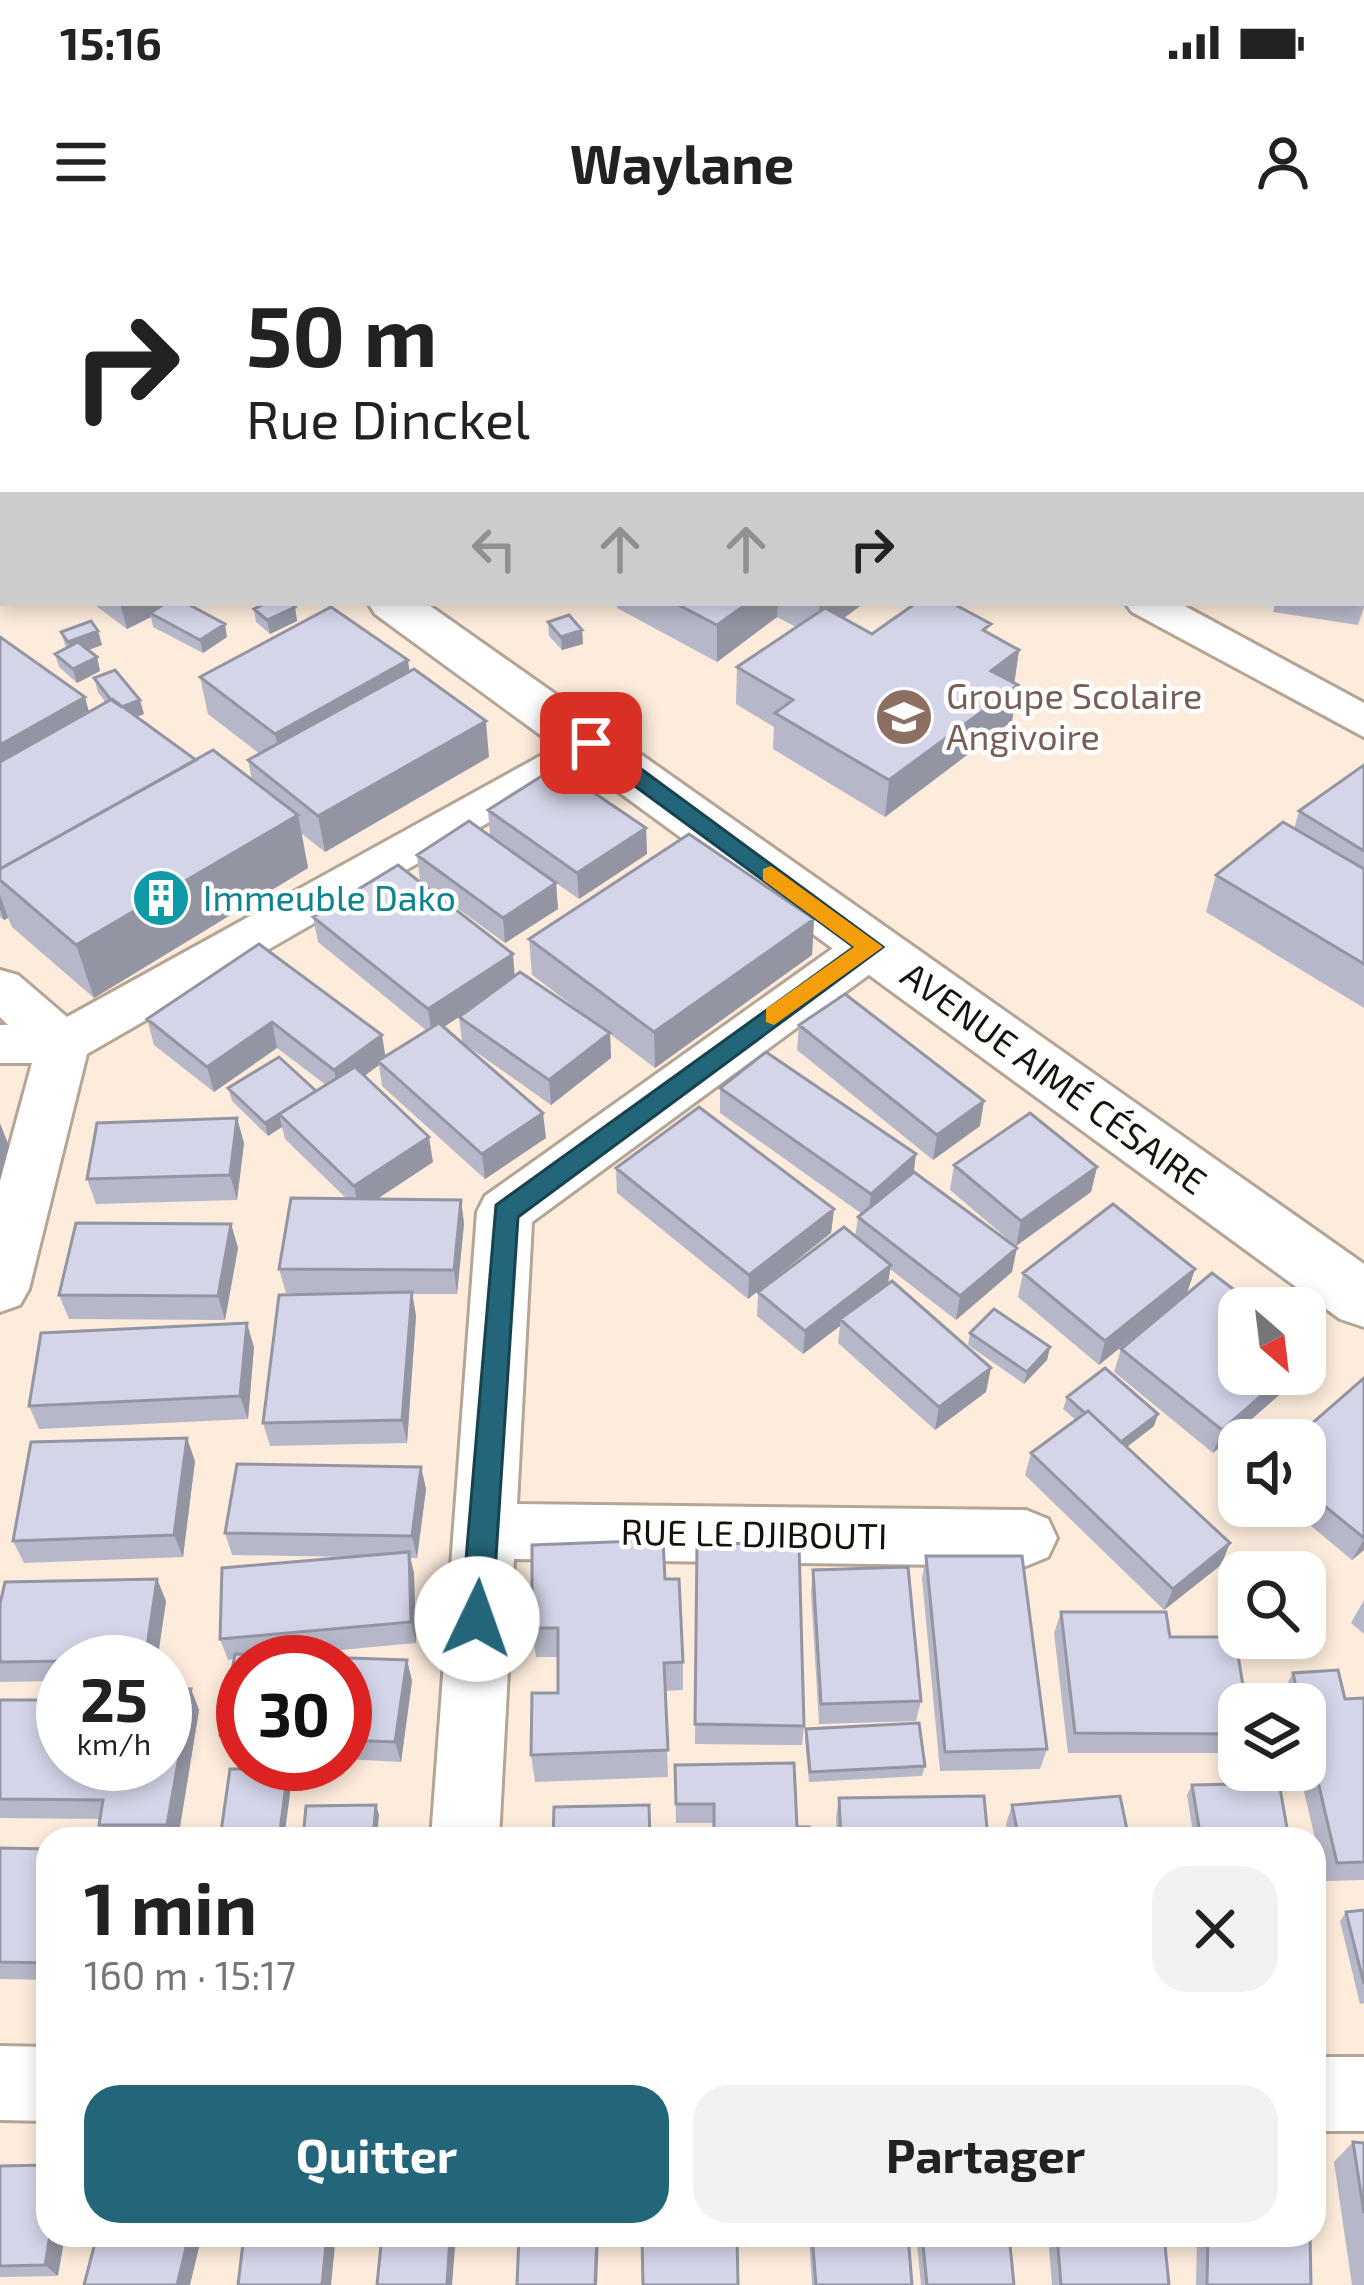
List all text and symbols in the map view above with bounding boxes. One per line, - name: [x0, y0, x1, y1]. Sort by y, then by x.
- text: 15:16: [60, 15, 162, 69]
- icon: menu: [48, 129, 114, 195]
- icon: person: [1250, 129, 1316, 195]
- text: Waylane: [570, 130, 794, 195]
- text: 50 m: [246, 283, 438, 384]
- icon: right: [48, 288, 204, 444]
- text: Rue Dinckel: [246, 385, 530, 450]
- icon: left: [461, 516, 527, 582]
- icon: ahead: [587, 516, 653, 582]
- icon: ahead: [713, 516, 779, 582]
- icon: right: [839, 516, 905, 582]
- place label: Groupe Scolaire Angivoire: [946, 673, 1202, 757]
- school or university icon: Groupe Scolaire Angivoire: [873, 686, 935, 748]
- pin: [540, 692, 642, 794]
- icon: arrive: [558, 710, 624, 776]
- building icon: Immeuble Dako: [130, 867, 192, 929]
- place label: Immeuble Dako: [203, 875, 456, 918]
- street label: AVENUE AIMÉ CÉSAIRE: [894, 952, 1216, 1202]
- north arrow: [1218, 1287, 1326, 1395]
- map controls: [1218, 1287, 1326, 1791]
- button: sound: [1218, 1419, 1326, 1527]
- street label: RUE LE DJIBOUTI: [620, 1509, 888, 1556]
- button: search: [1218, 1551, 1326, 1659]
- position arrow: [414, 1556, 540, 1682]
- speed limit sign: 30: [216, 1635, 372, 1791]
- text: 25: [80, 1662, 148, 1734]
- button: layers: [1218, 1683, 1326, 1791]
- text: km/h: [77, 1725, 151, 1761]
- text: 1 min: [84, 1863, 257, 1949]
- button: close: [1152, 1866, 1278, 1992]
- text: 160 m · 15:17: [84, 1951, 296, 1998]
- button: Quitter: [84, 2085, 669, 2223]
- button: Partager: [693, 2085, 1278, 2223]

